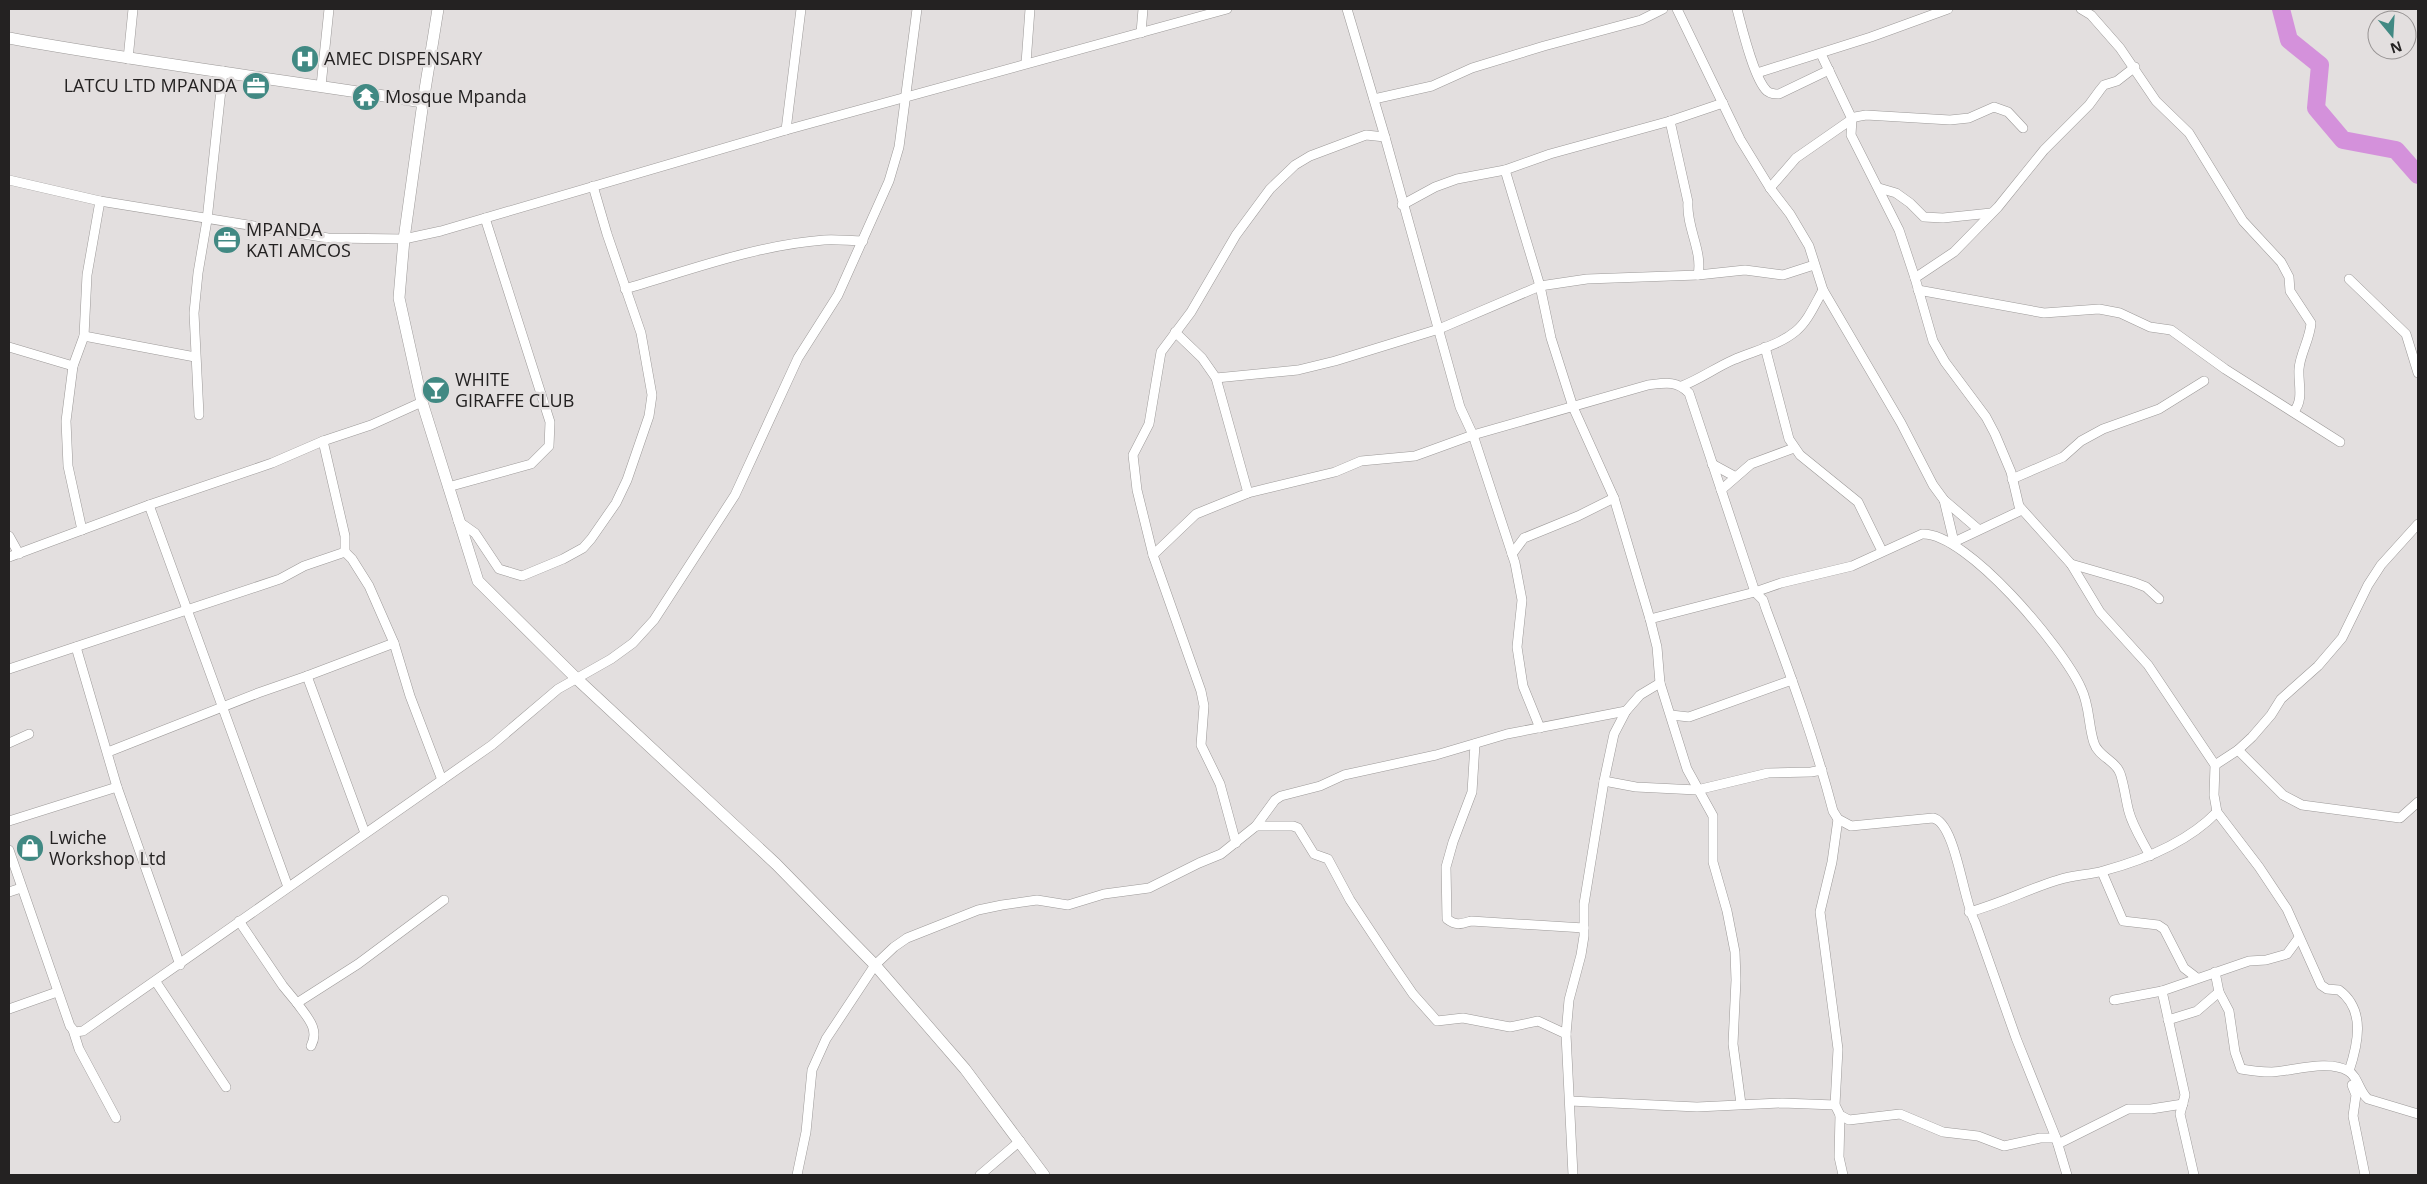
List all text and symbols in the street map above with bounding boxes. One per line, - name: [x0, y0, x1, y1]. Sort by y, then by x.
- north arrow: [2367, 10, 2417, 60]
- text: N: [2388, 37, 2405, 59]
- hospital icon: AMEC DISPENSARY: [290, 44, 320, 74]
- place label: AMEC DISPENSARY: [324, 46, 483, 70]
- office icon: LATCU LTD MPANDA: [241, 71, 271, 101]
- place label: LATCU LTD MPANDA: [64, 73, 238, 97]
- temple icon: Mosque Mpanda: [351, 82, 381, 112]
- place label: Mosque Mpanda: [385, 84, 527, 108]
- place label: MPANDA KATI AMCOS: [246, 217, 351, 262]
- office icon: MPANDA KATI AMCOS: [212, 225, 242, 255]
- place label: WHITE GIRAFFE CLUB: [455, 367, 574, 412]
- bar icon: WHITE GIRAFFE CLUB: [421, 375, 451, 405]
- place label: Lwiche Workshop Ltd: [49, 825, 166, 870]
- shop icon: Lwiche Workshop Ltd: [15, 833, 45, 863]

